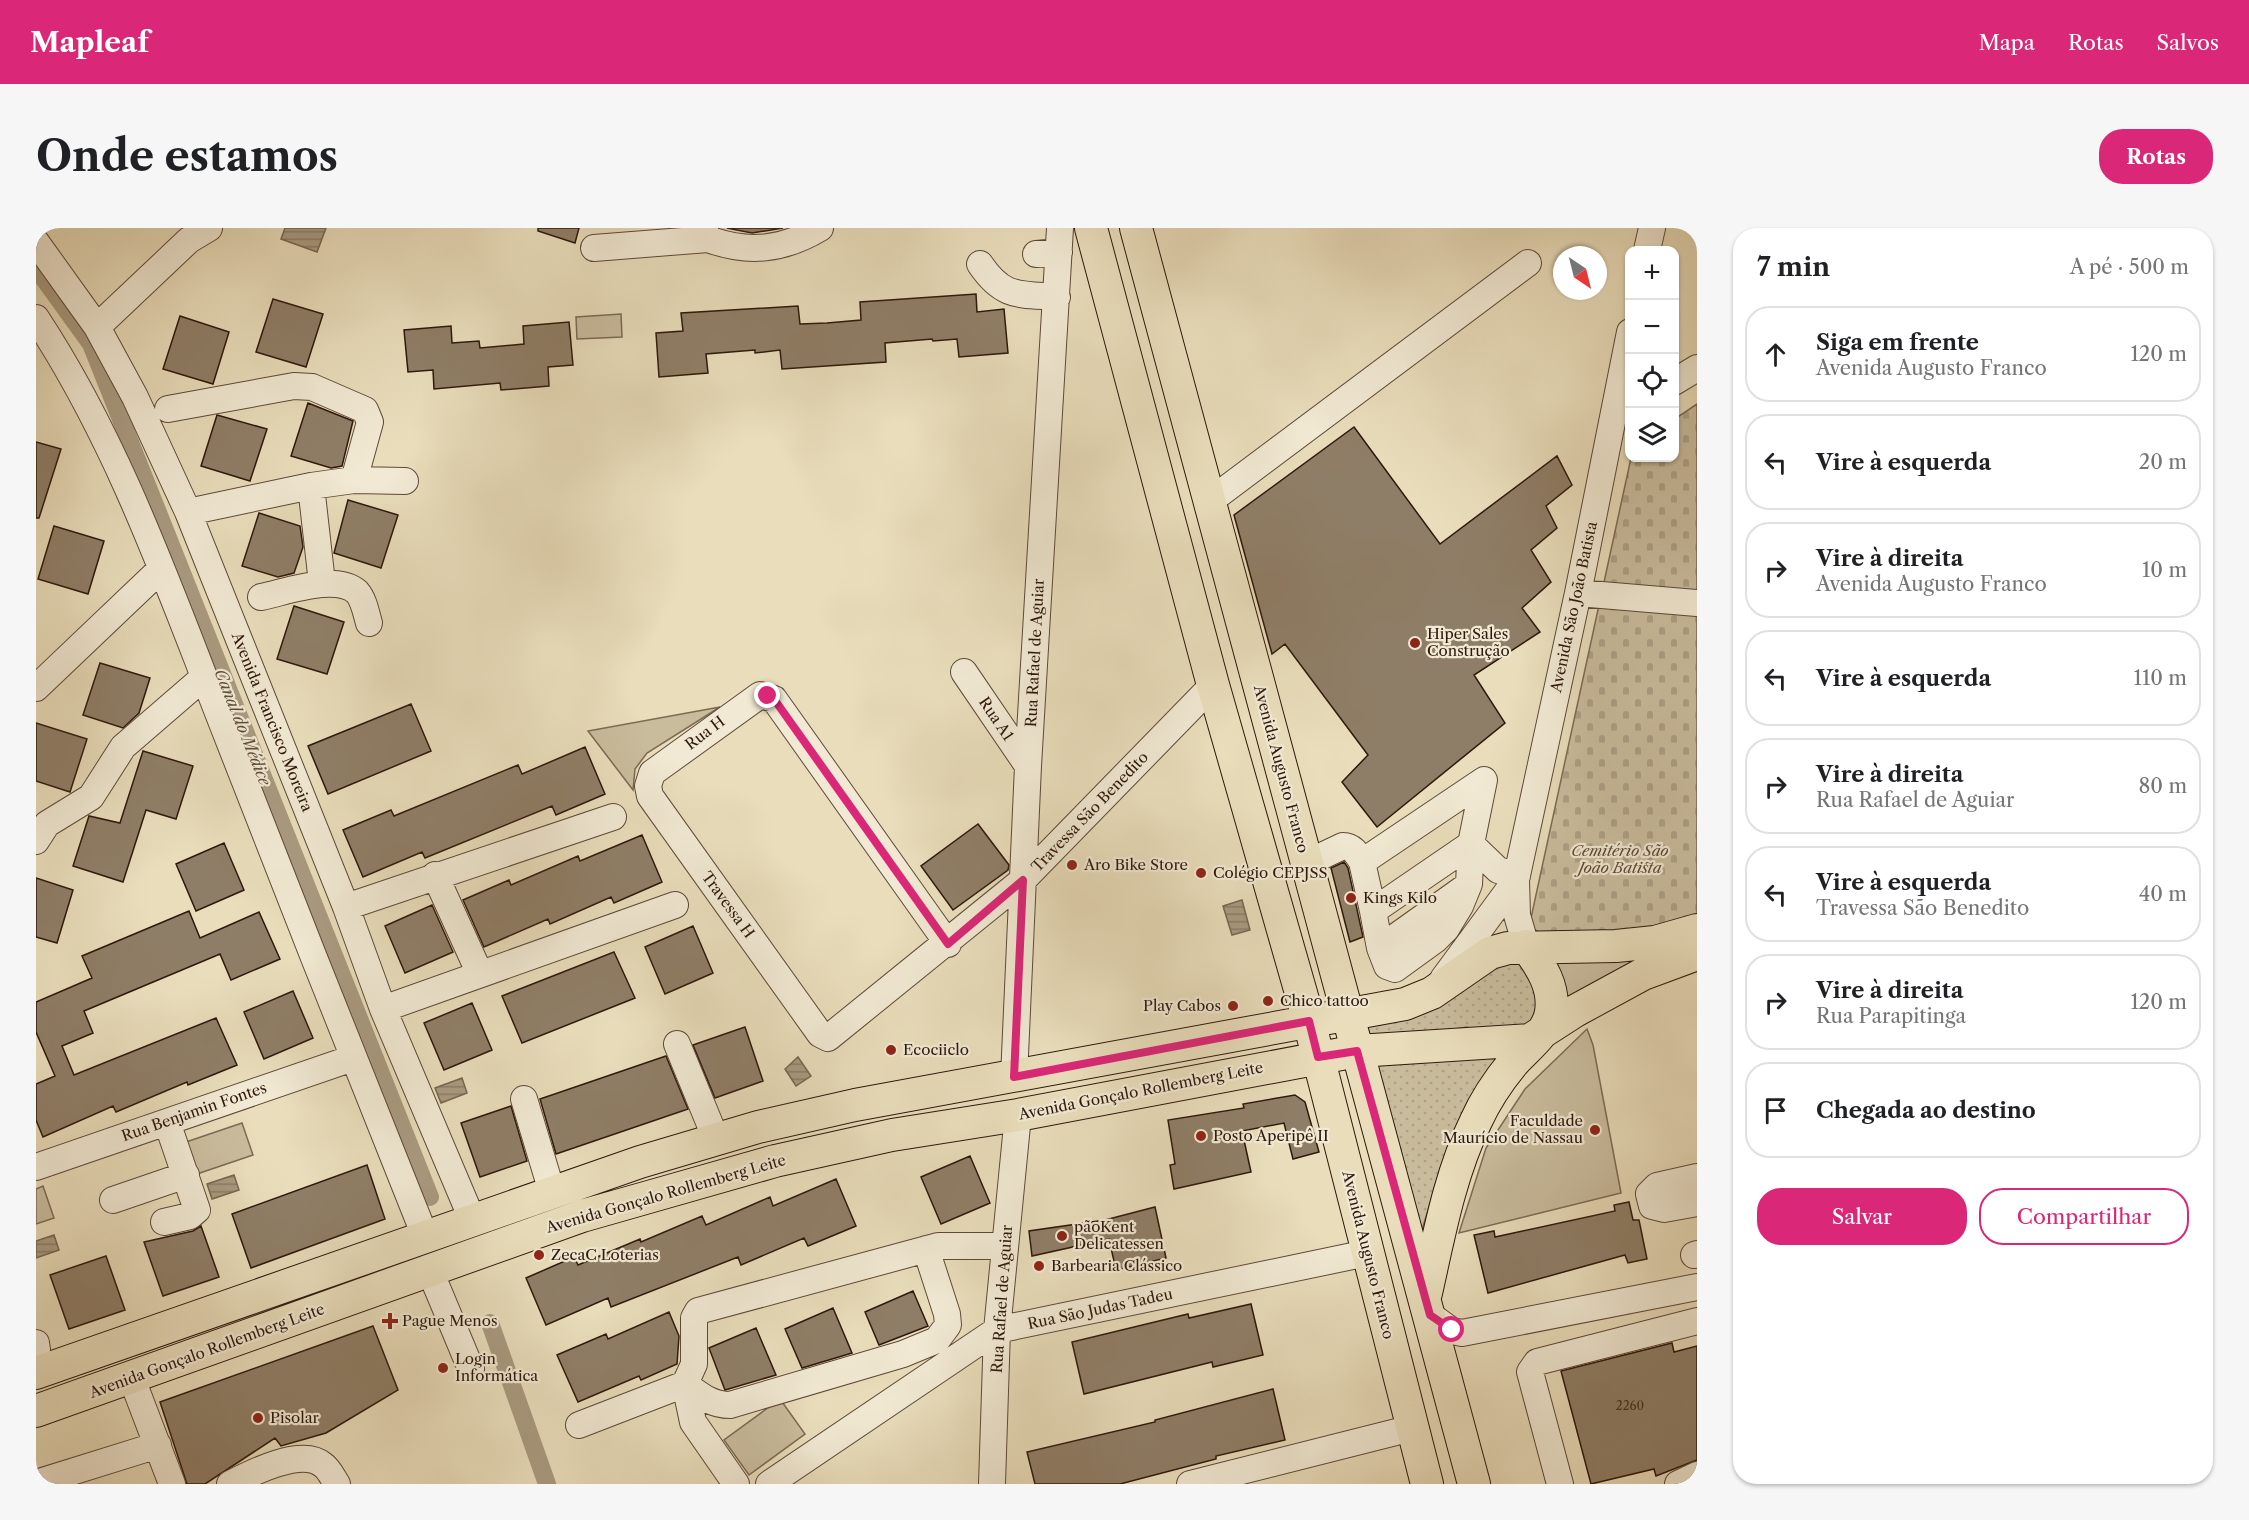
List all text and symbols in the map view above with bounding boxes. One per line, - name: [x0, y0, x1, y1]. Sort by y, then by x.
- text: Mapleaf: [30, 25, 149, 59]
- text: Mapa: [1979, 30, 2035, 55]
- text: Rotas: [2068, 30, 2124, 55]
- text: Salvos: [2157, 30, 2219, 55]
- button: Rotas: [2099, 129, 2213, 184]
- text: Onde estamos: [36, 130, 338, 182]
- north arrow: [1553, 246, 1607, 300]
- map controls: [1625, 246, 1679, 462]
- button: +: [1625, 246, 1679, 300]
- text: 7 min: [1757, 251, 1830, 283]
- text: A pé · 500 m: [2070, 255, 2189, 279]
- button: −: [1625, 300, 1679, 354]
- text: Siga em frente: [1816, 329, 1979, 356]
- icon: ahead: [1759, 338, 1792, 371]
- text: 120 m: [2130, 342, 2187, 366]
- button: locate: [1625, 354, 1679, 408]
- text: Avenida Augusto Franco: [1816, 356, 2047, 380]
- button: layers: [1625, 408, 1679, 462]
- icon: left: [1759, 446, 1792, 479]
- text: Vire à esquerda: [1816, 449, 1991, 476]
- text: 20 m: [2139, 450, 2187, 474]
- street label: Avenida São João Batista: [1546, 520, 1601, 695]
- text: Vire à direita: [1816, 545, 1963, 572]
- icon: right: [1759, 554, 1792, 587]
- text: 10 m: [2142, 558, 2187, 582]
- text: Avenida Augusto Franco: [1816, 572, 2047, 596]
- street label: Rua Rafael de Aguiar: [1021, 577, 1048, 728]
- place label: Hiper Sales Construção: [1427, 624, 1510, 660]
- street label: Avenida Francisco Moreira: [227, 628, 317, 814]
- marker: Hiper Sales Construção: [1408, 636, 1422, 650]
- icon: left: [1759, 662, 1792, 695]
- text: Vire à esquerda: [1816, 665, 1991, 692]
- water label: Canal do Médice: [211, 666, 276, 789]
- text: 110 m: [2134, 666, 2187, 690]
- route end: [754, 682, 780, 708]
- street label: Avenida Augusto Franco: [1250, 682, 1313, 855]
- street label: Rua A1: [975, 693, 1018, 745]
- street label: Rua H: [681, 711, 728, 754]
- street label: Travessa São Benedito: [1027, 748, 1152, 876]
- text: Vire à direita: [1816, 761, 1963, 788]
- icon: right: [1759, 770, 1792, 803]
- text: 80 m: [2139, 774, 2187, 798]
- text: Rua Rafael de Aguiar: [1816, 788, 2015, 812]
- park label: Cemitério São João Batista: [1571, 841, 1669, 877]
- place label: Aro Bike Store: [1083, 855, 1188, 874]
- marker: Aro Bike Store: [1065, 858, 1079, 872]
- place label: Colégio CEPJSS: [1213, 863, 1327, 882]
- marker: Colégio CEPJSS: [1194, 866, 1208, 880]
- street label: Travessa H: [698, 868, 759, 942]
- text: Vire à esquerda: [1816, 869, 1991, 896]
- icon: left: [1759, 878, 1792, 911]
- text: 40 m: [2139, 882, 2187, 906]
- place label: Kings Kilo: [1363, 888, 1437, 907]
- marker: Kings Kilo: [1344, 891, 1358, 905]
- text: Travessa São Benedito: [1816, 896, 2029, 920]
- text: Vire à direita: [1816, 977, 1963, 1004]
- icon: right: [1759, 986, 1792, 1019]
- text: 120 m: [2130, 990, 2187, 1014]
- place label: Chico tattoo: [1280, 991, 1369, 1010]
- marker: Chico tattoo: [1261, 994, 1275, 1008]
- place label: Play Cabos: [1143, 996, 1221, 1015]
- marker: Play Cabos: [1226, 999, 1240, 1013]
- text: Rua Parapitinga: [1816, 1004, 1966, 1028]
- place label: Ecociiclo: [903, 1040, 969, 1059]
- marker: Ecociiclo: [884, 1043, 898, 1057]
- street label: Avenida Gonçalo Rollemberg Leite: [1016, 1057, 1265, 1124]
- street label: Rua Benjamin Fontes: [119, 1078, 269, 1145]
- icon: arrive: [1759, 1094, 1792, 1127]
- text: Chegada ao destino: [1816, 1097, 2036, 1124]
- place label: Faculdade Maurício de Nassau: [1443, 1111, 1583, 1147]
- marker: Faculdade Maurício de Nassau: [1588, 1123, 1602, 1137]
- place label: Posto Aperipê II: [1213, 1126, 1329, 1145]
- marker: Posto Aperipê II: [1194, 1129, 1208, 1143]
- street label: Avenida Gonçalo Rollemberg Leite: [543, 1150, 788, 1237]
- street label: Avenida Augusto Franco: [1338, 1168, 1399, 1341]
- button: Salvar: [1757, 1188, 1967, 1245]
- button: Compartilhar: [1979, 1188, 2189, 1245]
- place label: pãoKent Delicatessen: [1074, 1217, 1165, 1253]
- street label: Rua Rafael de Aguiar: [987, 1223, 1016, 1374]
- marker: pãoKent Delicatessen: [1055, 1229, 1069, 1243]
- place label: ZecaC Loterias: [551, 1245, 659, 1264]
- marker: ZecaC Loterias: [532, 1248, 546, 1262]
- place label: Barbearia Clássico: [1051, 1256, 1182, 1275]
- marker: Barbearia Clássico: [1032, 1259, 1046, 1273]
- street label: Rua São Judas Tadeu: [1026, 1284, 1174, 1333]
- street label: Avenida Gonçalo Rollemberg Leite: [86, 1299, 327, 1402]
- place label: Pague Menos: [402, 1311, 497, 1330]
- marker: Pague Menos: [383, 1314, 397, 1328]
- route start: [1438, 1316, 1464, 1342]
- place label: Login Informática: [455, 1349, 538, 1385]
- marker: Login Informática: [436, 1361, 450, 1375]
- house number: 2260: [1616, 1398, 1644, 1413]
- place label: Pisolar: [270, 1408, 320, 1427]
- marker: Pisolar: [251, 1411, 265, 1425]

